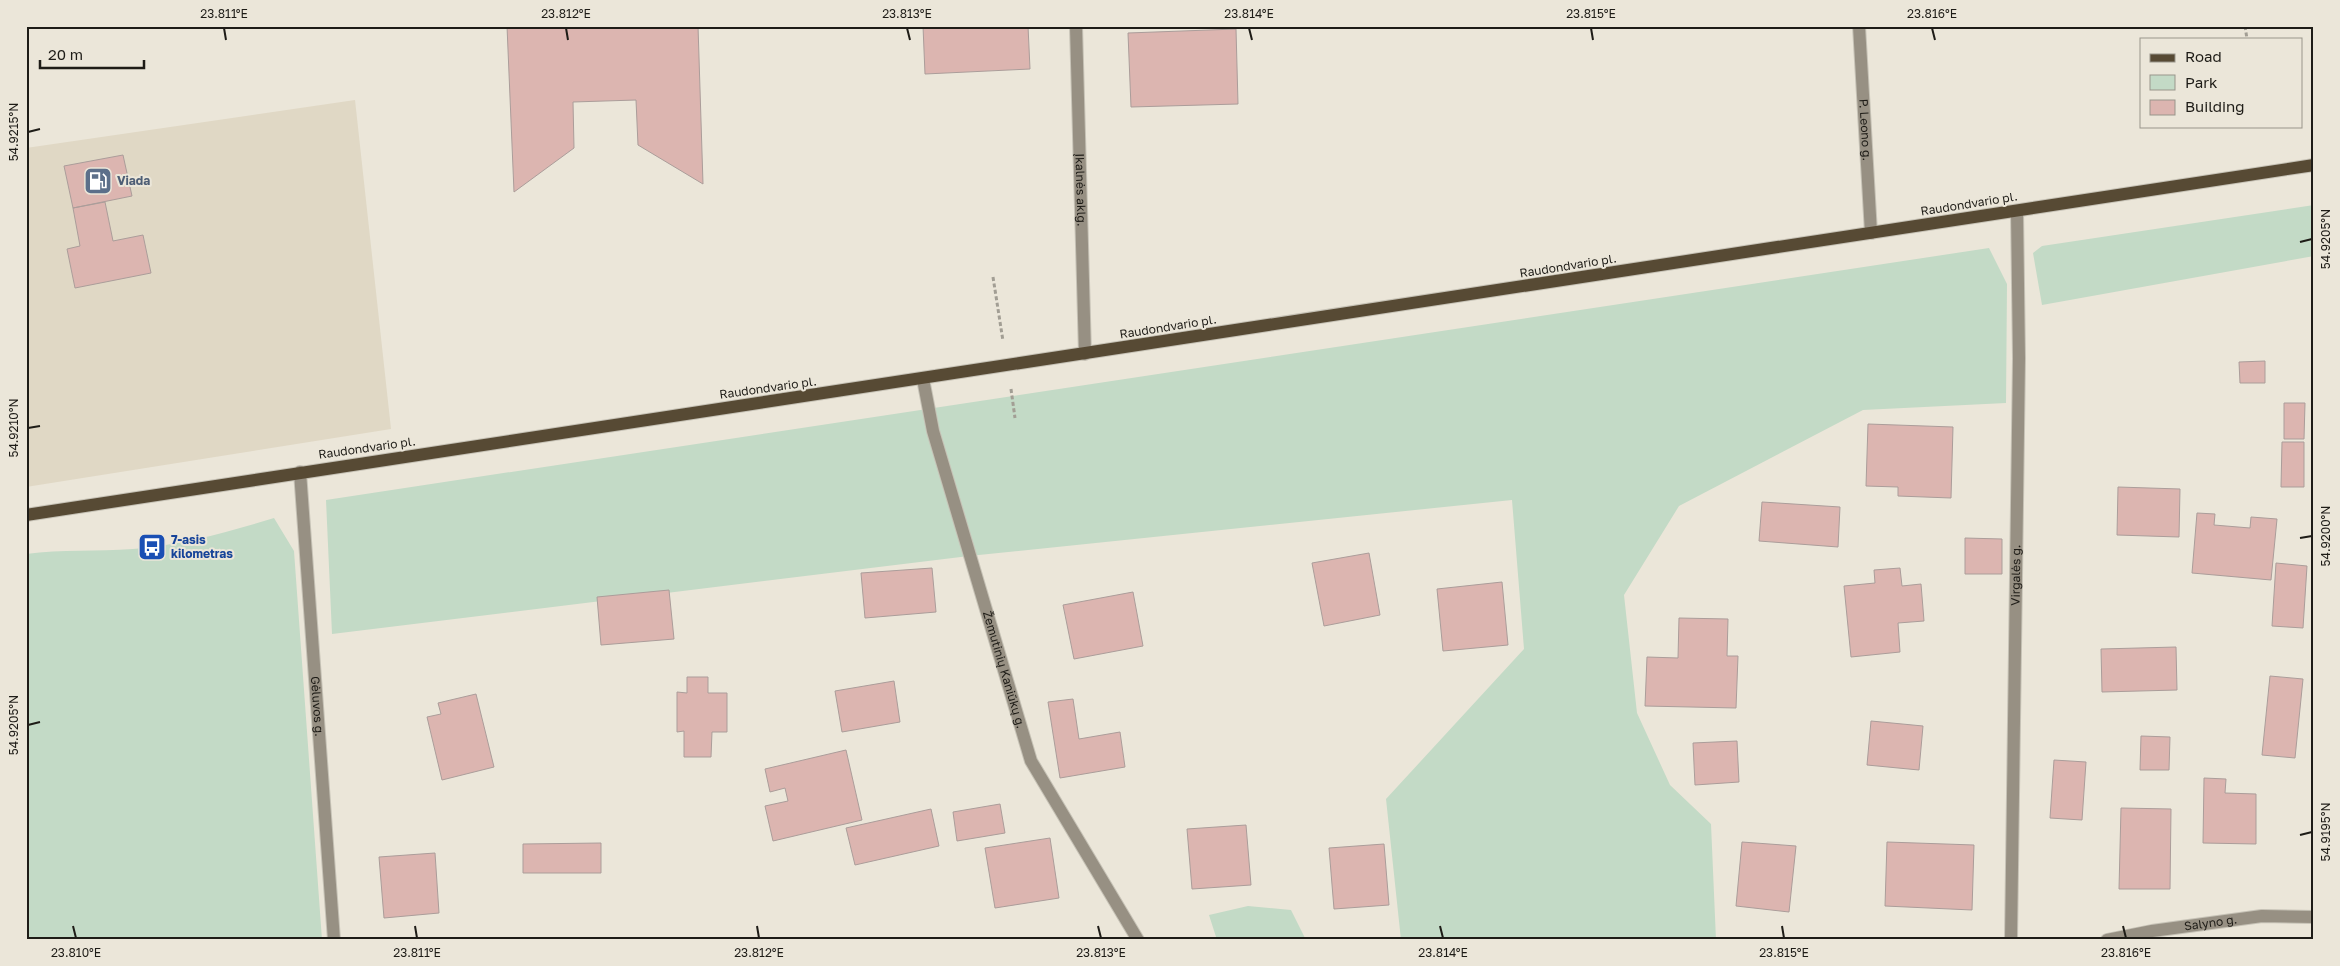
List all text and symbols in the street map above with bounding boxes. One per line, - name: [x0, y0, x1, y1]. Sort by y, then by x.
- text: 23.811°E: [200, 6, 248, 21]
- text: 23.812°E: [541, 6, 591, 21]
- text: 23.813°E: [882, 6, 932, 21]
- text: 23.814°E: [1224, 6, 1274, 21]
- text: 23.815°E: [1566, 6, 1616, 21]
- text: 23.816°E: [1907, 6, 1957, 21]
- scale bar: [40, 38, 144, 70]
- legend: [2140, 38, 2302, 128]
- text: 20 m: [48, 45, 83, 63]
- text: Road: [2185, 47, 2222, 65]
- text: Park: [2185, 73, 2218, 91]
- text: Building: [2185, 97, 2245, 115]
- street label: P. Leono g.: [1856, 98, 1875, 161]
- text: 54.9215°N: [6, 103, 21, 161]
- street label: Įkalnės aklg.: [1072, 153, 1089, 227]
- fuel station icon: Viada: [83, 166, 113, 196]
- place label: Viada: [117, 173, 150, 188]
- street label: Raudondvario pl.: [1919, 188, 2019, 219]
- text: 54.9205°N: [2318, 209, 2333, 269]
- street label: Raudondvario pl.: [1518, 250, 1618, 281]
- street label: Raudondvario pl.: [1118, 311, 1218, 342]
- street label: Raudondvario pl.: [718, 373, 818, 402]
- text: 54.9210°N: [6, 398, 21, 458]
- street label: Raudondvario pl.: [317, 433, 417, 462]
- text: 54.9200°N: [2318, 506, 2333, 566]
- bus stop icon: 7-asis kilometras: [137, 532, 167, 562]
- place label: 7-asis kilometras: [171, 532, 233, 561]
- street label: Virgalės g.: [2008, 544, 2023, 606]
- street label: Žemutinių Kaniūkų g.: [980, 609, 1029, 730]
- street label: Gėluvos g.: [308, 676, 327, 737]
- text: 54.9205°N: [6, 695, 21, 755]
- text: 54.9195°N: [2318, 803, 2333, 861]
- street label: Salyno g.: [2183, 911, 2238, 934]
- text: 23.810°E: [51, 945, 101, 960]
- text: 23.811°E: [393, 945, 441, 960]
- text: 23.812°E: [734, 945, 784, 960]
- text: 23.813°E: [1076, 945, 1126, 960]
- text: 23.814°E: [1418, 945, 1468, 960]
- text: 23.815°E: [1759, 945, 1809, 960]
- text: 23.816°E: [2101, 945, 2151, 960]

